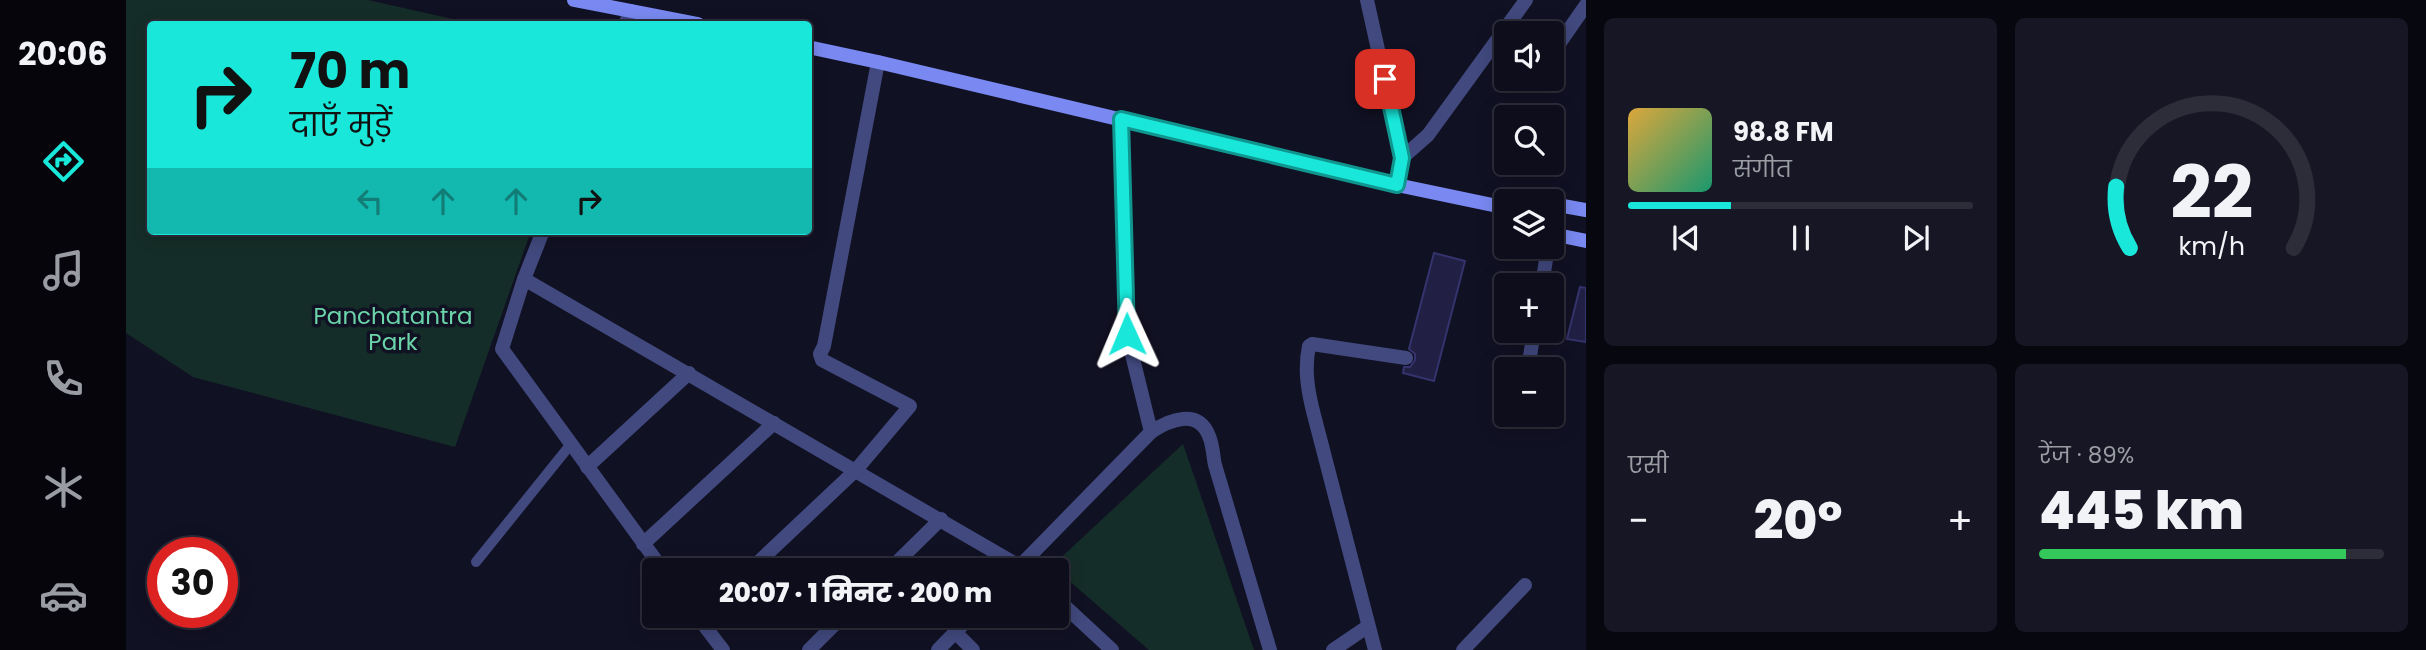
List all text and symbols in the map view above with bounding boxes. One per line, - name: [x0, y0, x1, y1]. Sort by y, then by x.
- map controls: [1494, 21, 1564, 427]
- button: sound: [1494, 21, 1564, 91]
- text: 20:06: [18, 31, 108, 76]
- text: 70 m: [290, 37, 410, 105]
- icon: right: [175, 49, 266, 140]
- pin: [1355, 49, 1415, 109]
- icon: arrive: [1366, 60, 1404, 98]
- text: दाएँ मुड़ें: [290, 102, 392, 147]
- button: search: [1494, 105, 1564, 175]
- text: 98.8 FM: [1733, 114, 1834, 150]
- icon: directions: [39, 137, 88, 186]
- text: 22: [2170, 143, 2253, 244]
- text: संगीत: [1733, 153, 1792, 185]
- icon: left: [351, 182, 389, 220]
- icon: ahead: [424, 182, 462, 220]
- icon: ahead: [497, 182, 535, 220]
- icon: right: [570, 182, 608, 220]
- button: layers: [1494, 189, 1564, 259]
- icon: previous: [1667, 219, 1705, 257]
- icon: pause: [1782, 219, 1820, 257]
- icon: next: [1897, 219, 1935, 257]
- text: km/h: [2178, 229, 2245, 264]
- icon: music: [39, 246, 88, 295]
- button: +: [1494, 273, 1564, 343]
- position arrow: [1090, 297, 1164, 371]
- park label: Panchatantra Park: [314, 300, 472, 358]
- icon: phone: [39, 354, 88, 403]
- button: −: [1494, 357, 1564, 427]
- text: रेंज · 89%: [2039, 439, 2134, 471]
- text: एसी: [1628, 449, 1669, 481]
- icon: climate: [39, 463, 88, 512]
- text: 445 km: [2039, 474, 2244, 547]
- text: 20°: [1754, 484, 1842, 557]
- text: −: [1628, 494, 1649, 547]
- text: +: [1947, 494, 1973, 547]
- speed limit sign: 30: [147, 537, 238, 628]
- icon: car: [39, 571, 88, 620]
- text: 20:07 · 1 मिनट · 200 m: [719, 575, 992, 611]

